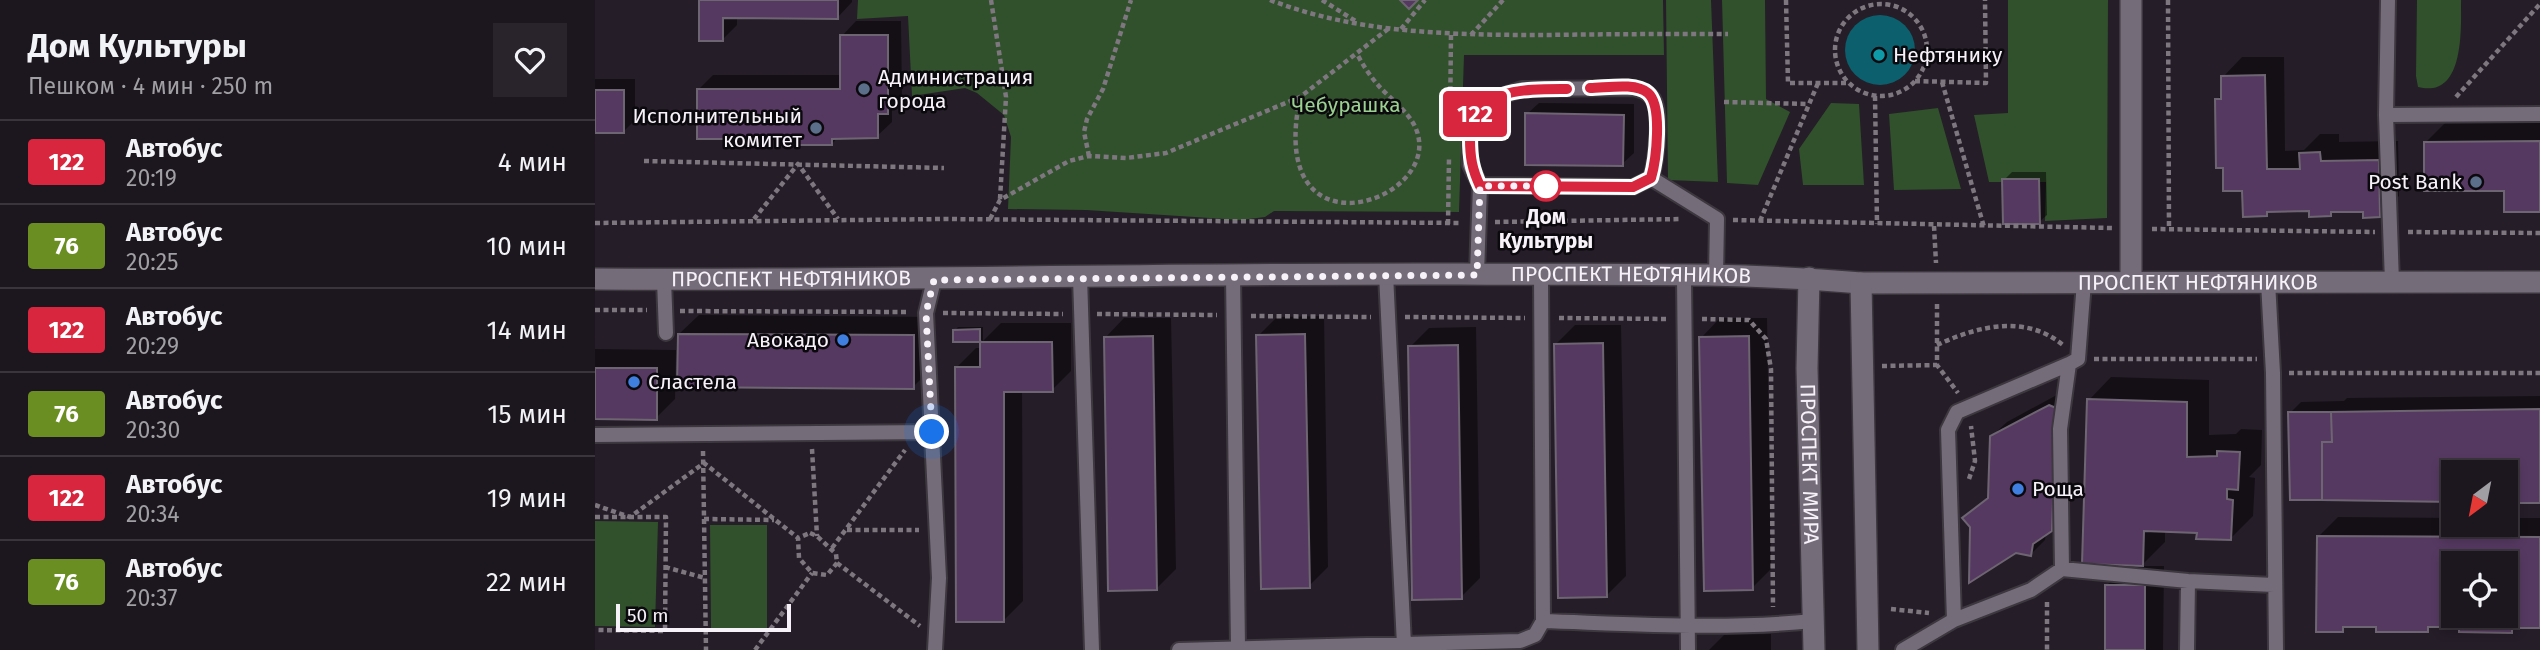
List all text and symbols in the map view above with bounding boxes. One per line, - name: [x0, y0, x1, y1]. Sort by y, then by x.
- button: heart: [493, 23, 567, 97]
- text: Дом Культуры: [28, 26, 247, 66]
- place label: Нефтянику: [1893, 42, 2003, 68]
- marker: Нефтянику: [1871, 47, 1887, 63]
- place label: Администрация города: [878, 64, 1033, 114]
- text: Пешком · 4 мин · 250 m: [28, 72, 273, 100]
- marker: Администрация города: [856, 81, 872, 97]
- line badge: 122: [1435, 91, 1515, 137]
- park label: Чебурашка: [1291, 92, 1401, 118]
- text: 122: [1457, 100, 1493, 128]
- place label: Исполнительный комитет: [632, 103, 803, 153]
- marker: Исполнительный комитет: [808, 120, 824, 136]
- text: Автобус: [126, 133, 223, 164]
- text: 4 мин: [498, 147, 567, 178]
- text: 122: [49, 148, 84, 176]
- text: 20:19: [126, 164, 177, 192]
- place label: Post Bank: [2368, 169, 2462, 195]
- marker: Дом Культуры: [1531, 171, 1561, 201]
- marker: Post Bank: [2468, 174, 2484, 190]
- place label: Дом Культуры: [1499, 204, 1593, 254]
- text: Автобус: [126, 217, 223, 248]
- text: 10 мин: [486, 231, 567, 262]
- text: 76: [54, 232, 79, 260]
- text: 20:25: [126, 248, 179, 276]
- street label: ПРОСПЕКТ НЕФТЯНИКОВ: [1511, 261, 1751, 289]
- street label: ПРОСПЕКТ НЕФТЯНИКОВ: [671, 265, 911, 292]
- street label: ПРОСПЕКТ НЕФТЯНИКОВ: [2078, 269, 2318, 296]
- text: Автобус: [126, 301, 223, 332]
- text: 14 мин: [487, 315, 567, 346]
- text: 122: [49, 316, 84, 344]
- place label: Авокадо: [747, 327, 829, 353]
- text: 20:29: [126, 332, 179, 360]
- marker: Авокадо: [835, 332, 851, 348]
- place label: Сластела: [648, 369, 737, 395]
- marker: Сластела: [626, 374, 642, 390]
- street label: ПРОСПЕКТ МИРА: [1794, 383, 1824, 545]
- text: Автобус: [126, 385, 223, 416]
- text: 15 мин: [487, 399, 567, 430]
- text: 76: [54, 400, 79, 428]
- your location: [914, 414, 949, 449]
- text: 20:30: [126, 416, 180, 444]
- north arrow: [2441, 460, 2518, 537]
- map controls: [2441, 460, 2518, 628]
- text: Автобус: [126, 469, 223, 500]
- place label: Роща: [2032, 476, 2084, 502]
- marker: Роща: [2010, 481, 2026, 497]
- text: 19 мин: [487, 483, 567, 514]
- text: 122: [49, 484, 84, 512]
- text: 20:34: [126, 500, 180, 528]
- button: locate: [2441, 551, 2518, 628]
- text: Автобус: [126, 553, 223, 584]
- text: 22 мин: [486, 567, 567, 598]
- text: 76: [54, 568, 79, 596]
- text: 20:37: [126, 584, 178, 612]
- scale bar: [616, 601, 791, 633]
- text: 50 m: [627, 604, 668, 627]

